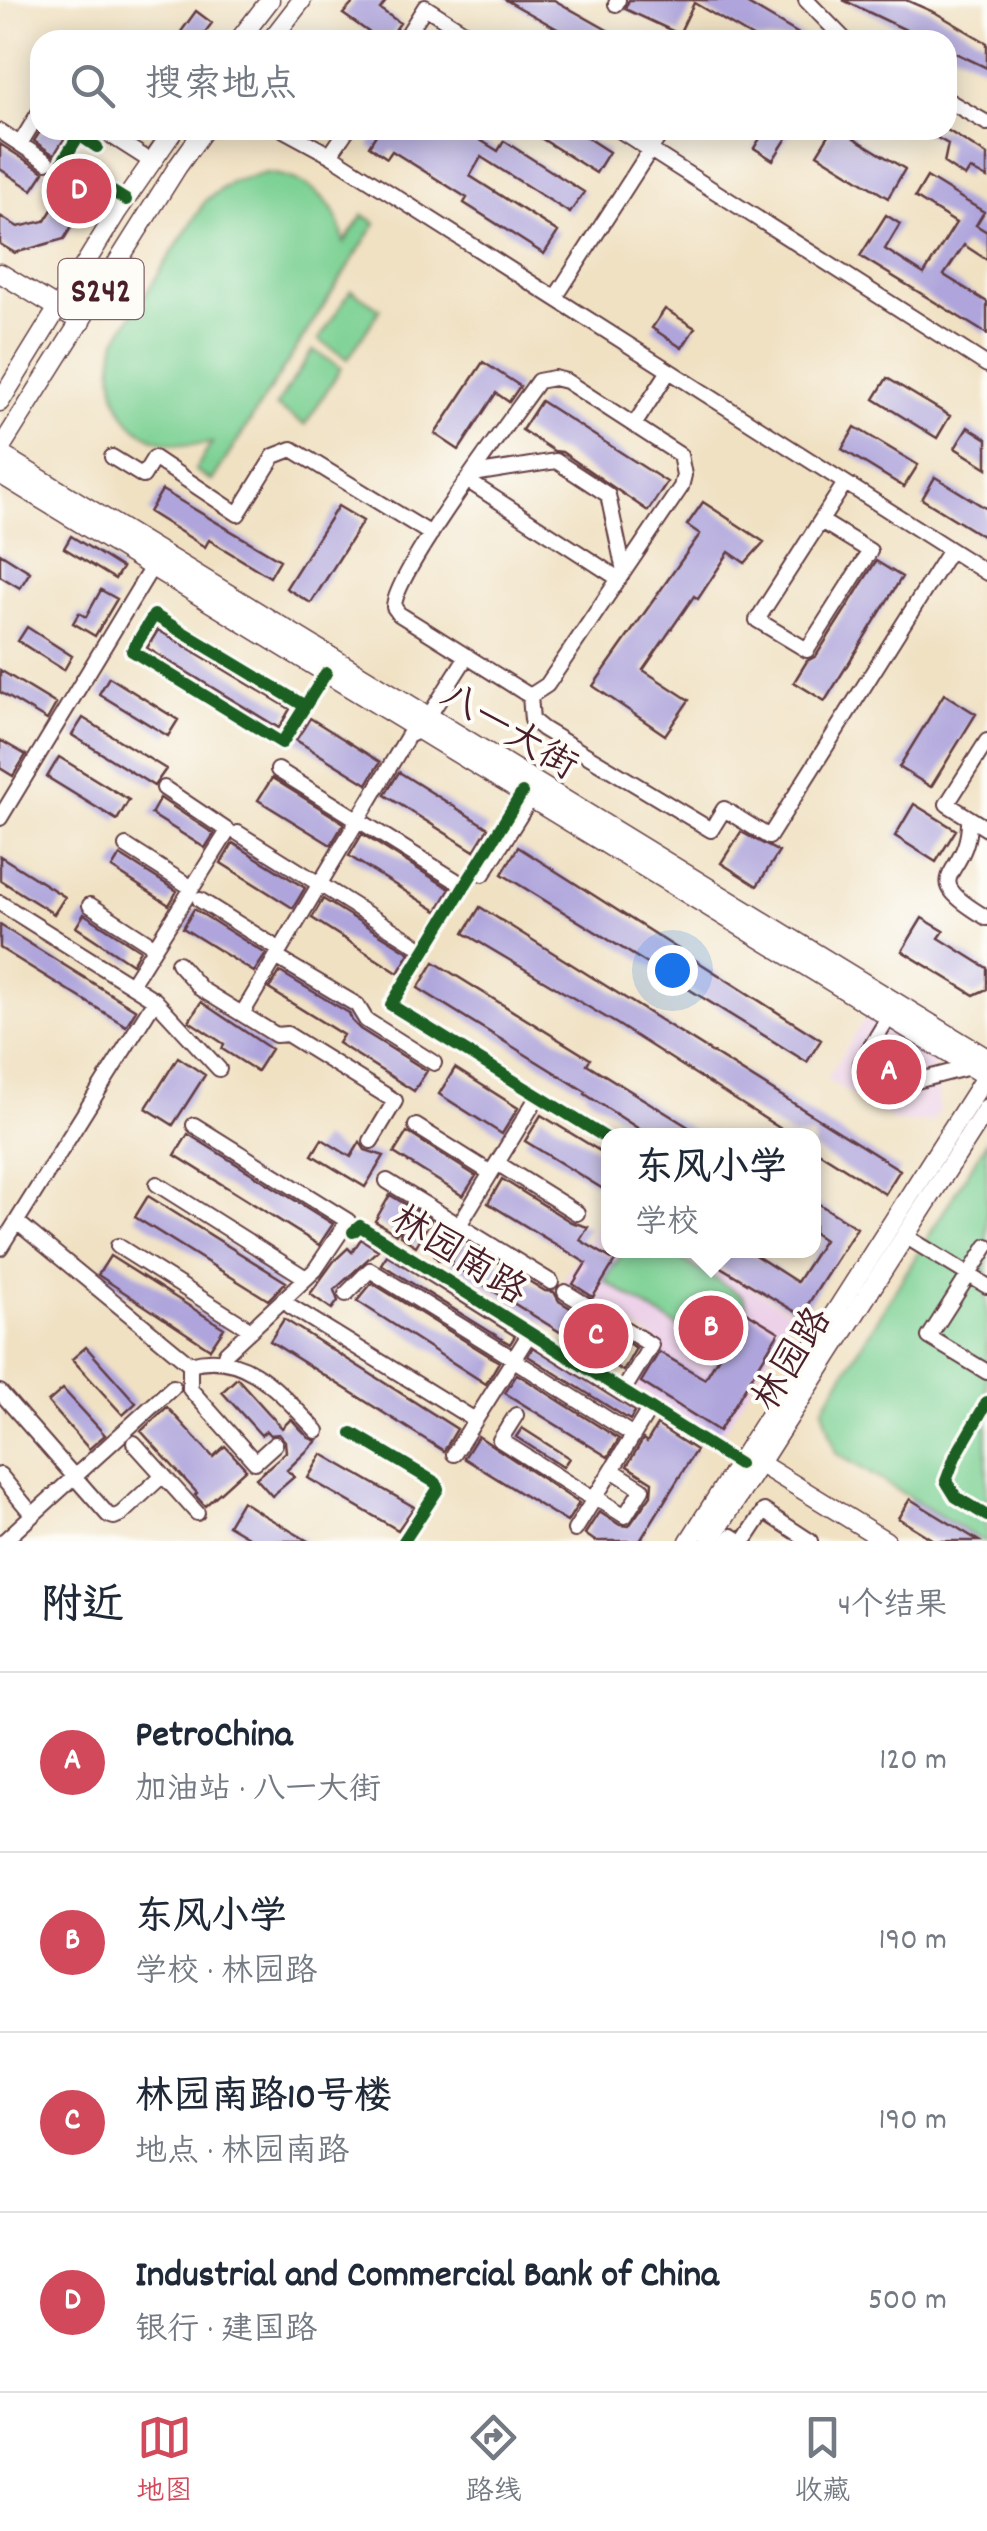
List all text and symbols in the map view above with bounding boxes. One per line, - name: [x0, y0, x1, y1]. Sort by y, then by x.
- search box: [30, 30, 957, 140]
- icon: search: [65, 58, 120, 113]
- text: 搜索地点: [145, 60, 297, 115]
- pin: D: [46, 154, 112, 228]
- road number: S242: [58, 259, 144, 319]
- street label: 八一大街: [428, 671, 586, 796]
- your location: [647, 945, 698, 996]
- pin: A: [856, 1034, 922, 1110]
- popup: [601, 1128, 821, 1258]
- text: 东风小学: [635, 1143, 787, 1198]
- street label: 林园南路: [378, 1194, 536, 1321]
- text: 学校: [635, 1202, 699, 1248]
- pin: B: [678, 1290, 744, 1366]
- pin: C: [564, 1298, 628, 1374]
- street label: 林园路: [741, 1298, 848, 1424]
- text: 附近: [40, 1579, 124, 1639]
- text: 4个结果: [838, 1585, 947, 1631]
- text: PetroChina: [135, 1710, 293, 1765]
- text: A: [64, 1739, 81, 1785]
- text: 120 m: [879, 1739, 947, 1785]
- text: 加油站 · 八一大街: [135, 1769, 381, 1815]
- text: 东风小学: [135, 1892, 287, 1947]
- text: B: [65, 1919, 80, 1965]
- text: 190 m: [879, 1919, 947, 1965]
- text: 学校 · 林园路: [135, 1951, 317, 1997]
- text: 林园南路10号楼: [135, 2072, 392, 2127]
- text: C: [65, 2099, 80, 2145]
- text: 190 m: [879, 2099, 947, 2145]
- text: 地点 · 林园南路: [135, 2131, 349, 2177]
- text: Industrial and Commercial Bank of China: [135, 2250, 719, 2305]
- text: D: [64, 2279, 81, 2325]
- text: 500 m: [868, 2279, 947, 2325]
- text: 银行 · 建国路: [135, 2309, 317, 2355]
- tab: 地图: [136, 2410, 193, 2514]
- tab: 路线: [465, 2410, 522, 2514]
- tab: 收藏: [794, 2410, 851, 2514]

